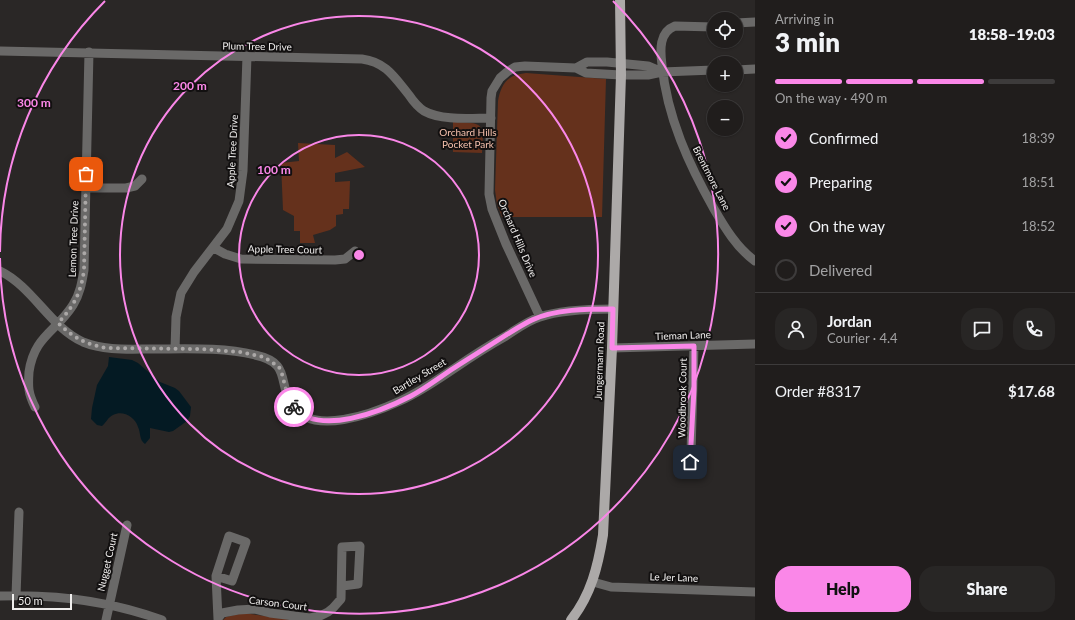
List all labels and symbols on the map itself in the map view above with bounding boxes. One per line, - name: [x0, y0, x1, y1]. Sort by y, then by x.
- street label: Plum Tree Drive: [222, 39, 292, 53]
- text: 200 m: [173, 78, 207, 93]
- text: 300 m: [17, 95, 51, 110]
- street label: Apple Tree Drive: [224, 114, 240, 188]
- park label: Orchard Hills Pocket Park: [439, 126, 497, 150]
- street label: Brentmore Lane: [691, 144, 733, 212]
- pin: [69, 157, 103, 191]
- text: 100 m: [257, 162, 291, 177]
- street label: Orchard Hills Drive: [496, 197, 540, 279]
- street label: Lemon Tree Drive: [66, 200, 80, 278]
- street label: Apple Tree Court: [248, 242, 323, 256]
- centre of rings: [352, 248, 366, 262]
- street label: Jungermann Road: [592, 322, 606, 400]
- street label: Tieman Lane: [655, 328, 711, 342]
- street label: Bartley Street: [390, 355, 448, 397]
- street label: Woodbrook Court: [675, 358, 689, 438]
- courier: [274, 387, 314, 427]
- pin: [673, 445, 707, 479]
- street label: Nugget Court: [94, 531, 120, 593]
- street label: Le Jer Lane: [650, 570, 698, 584]
- scale bar: [12, 592, 72, 611]
- street label: Carson Court: [248, 593, 308, 613]

